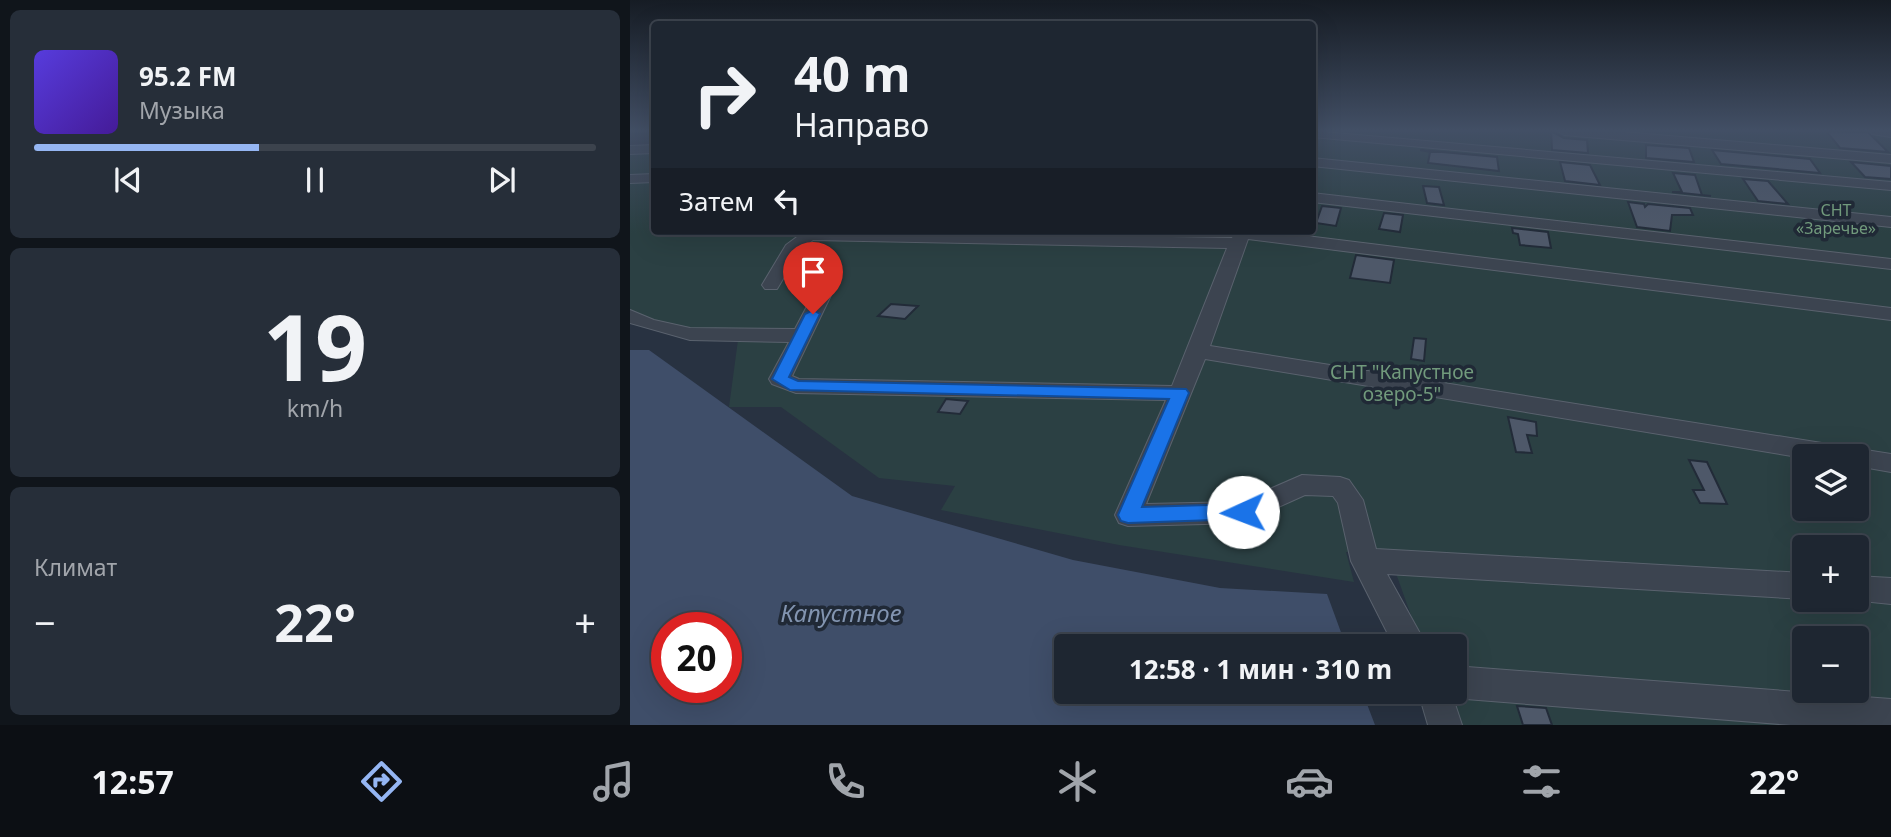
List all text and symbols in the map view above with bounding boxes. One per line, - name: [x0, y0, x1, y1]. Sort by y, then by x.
- text: 40 m: [794, 40, 911, 106]
- icon: right: [679, 49, 770, 140]
- text: 95.2 FM: [139, 58, 236, 94]
- text: Музыка: [139, 94, 225, 126]
- text: Направо: [794, 103, 929, 146]
- icon: previous: [109, 161, 147, 199]
- icon: pause: [296, 161, 334, 199]
- icon: next: [483, 161, 521, 199]
- icon: left: [768, 182, 806, 220]
- text: Затем: [679, 183, 754, 219]
- park label: СНТ «Заречье»: [1796, 199, 1876, 239]
- pin: [783, 242, 843, 314]
- icon: arrive: [794, 253, 832, 291]
- text: 19: [263, 284, 367, 408]
- park label: СНТ "Капустное озеро-5": [1330, 359, 1474, 407]
- text: km/h: [287, 392, 343, 424]
- map controls: [1792, 444, 1869, 703]
- button: layers: [1792, 444, 1869, 521]
- position arrow: [1206, 475, 1280, 549]
- button: +: [1792, 535, 1869, 612]
- text: Климат: [34, 551, 117, 583]
- text: 22°: [274, 586, 356, 657]
- text: −: [34, 596, 56, 648]
- text: +: [574, 596, 596, 648]
- water label: Капустное: [781, 596, 902, 629]
- speed limit sign: 20: [651, 612, 742, 703]
- button: −: [1792, 626, 1869, 703]
- text: 12:58 · 1 мин · 310 m: [1129, 651, 1392, 687]
- icon: directions: [357, 757, 406, 806]
- icon: music: [589, 757, 638, 806]
- icon: phone: [821, 757, 870, 806]
- icon: climate: [1053, 757, 1102, 806]
- icon: car: [1285, 757, 1334, 806]
- icon: filters: [1517, 757, 1566, 806]
- text: 12:57: [92, 760, 174, 803]
- text: 22°: [1749, 760, 1799, 803]

